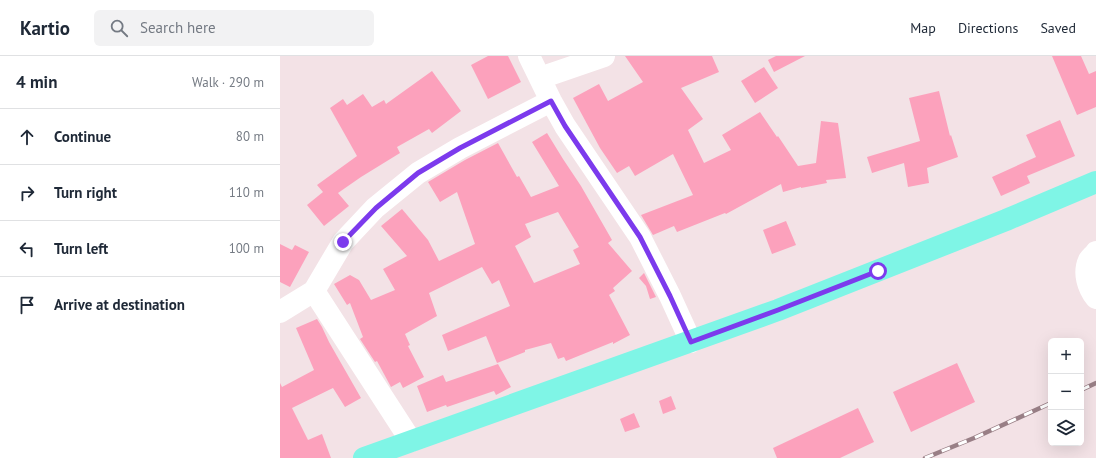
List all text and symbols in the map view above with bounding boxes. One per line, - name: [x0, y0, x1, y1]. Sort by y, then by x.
- search box: [94, 10, 374, 46]
- text: Kartio: [20, 16, 70, 40]
- icon: search: [108, 17, 130, 39]
- text: Search here: [140, 18, 216, 37]
- text: Map: [910, 19, 936, 37]
- text: Directions: [958, 19, 1018, 37]
- text: Saved: [1040, 19, 1076, 37]
- text: 4 min: [16, 71, 57, 93]
- text: Walk · 290 m: [192, 74, 264, 91]
- icon: ahead: [16, 126, 38, 148]
- text: Continue: [54, 127, 111, 146]
- text: 80 m: [236, 128, 264, 145]
- icon: right: [16, 182, 38, 204]
- text: Turn right: [54, 183, 117, 202]
- text: 110 m: [229, 184, 264, 201]
- route end: [334, 233, 352, 251]
- icon: left: [16, 238, 38, 260]
- text: Turn left: [54, 239, 108, 258]
- text: 100 m: [229, 240, 264, 257]
- route start: [869, 262, 887, 280]
- icon: arrive: [16, 294, 38, 316]
- text: Arrive at destination: [54, 295, 185, 314]
- map controls: [1048, 338, 1084, 446]
- button: +: [1048, 338, 1084, 374]
- button: −: [1048, 374, 1084, 410]
- button: layers: [1048, 410, 1084, 446]

